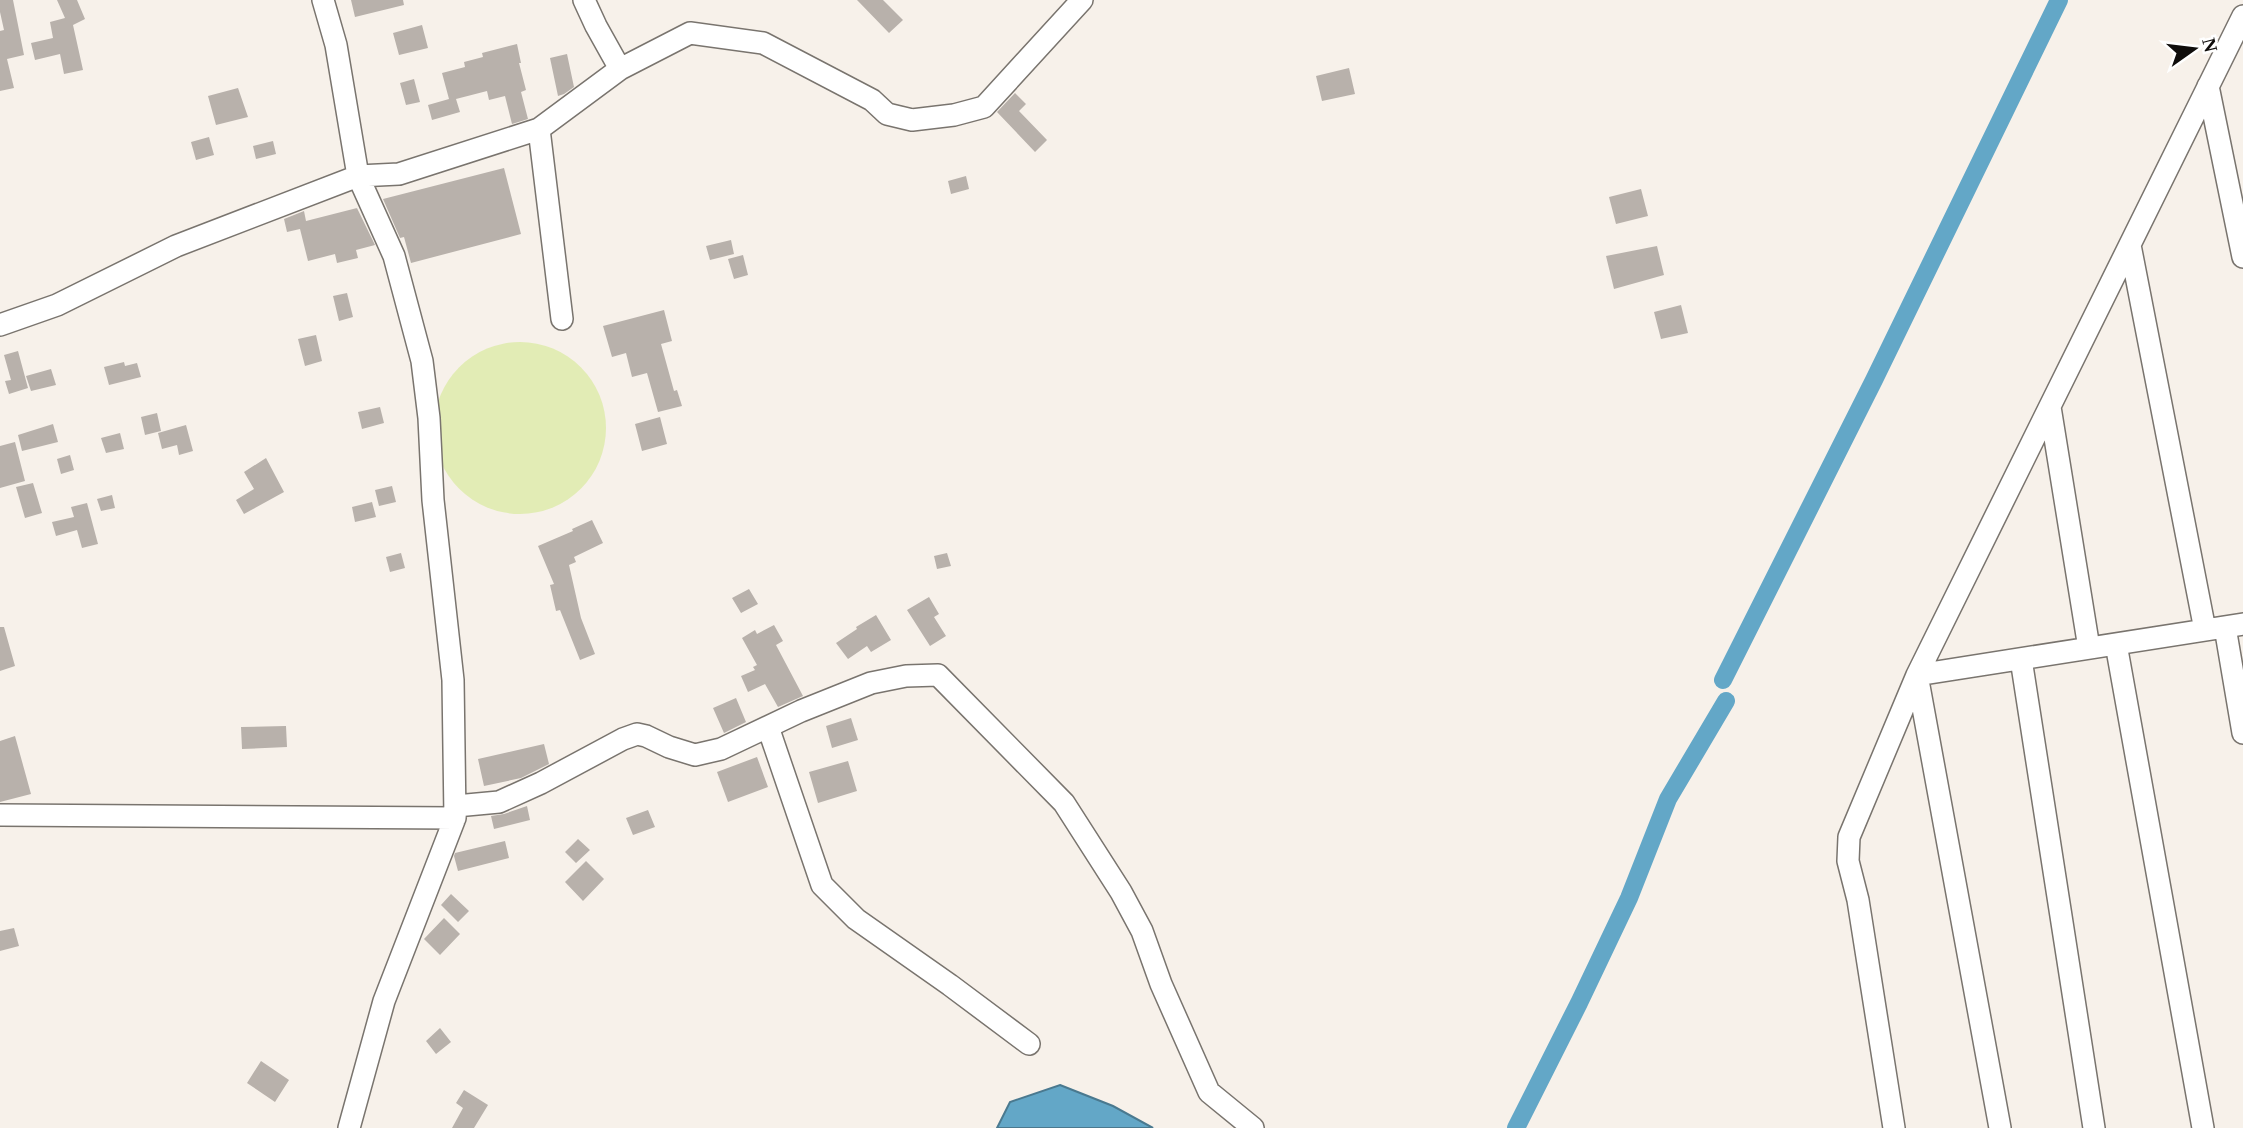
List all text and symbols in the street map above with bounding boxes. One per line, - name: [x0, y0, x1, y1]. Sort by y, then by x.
- north arrow: [2159, 14, 2229, 84]
- text: N: [2198, 36, 2222, 54]

